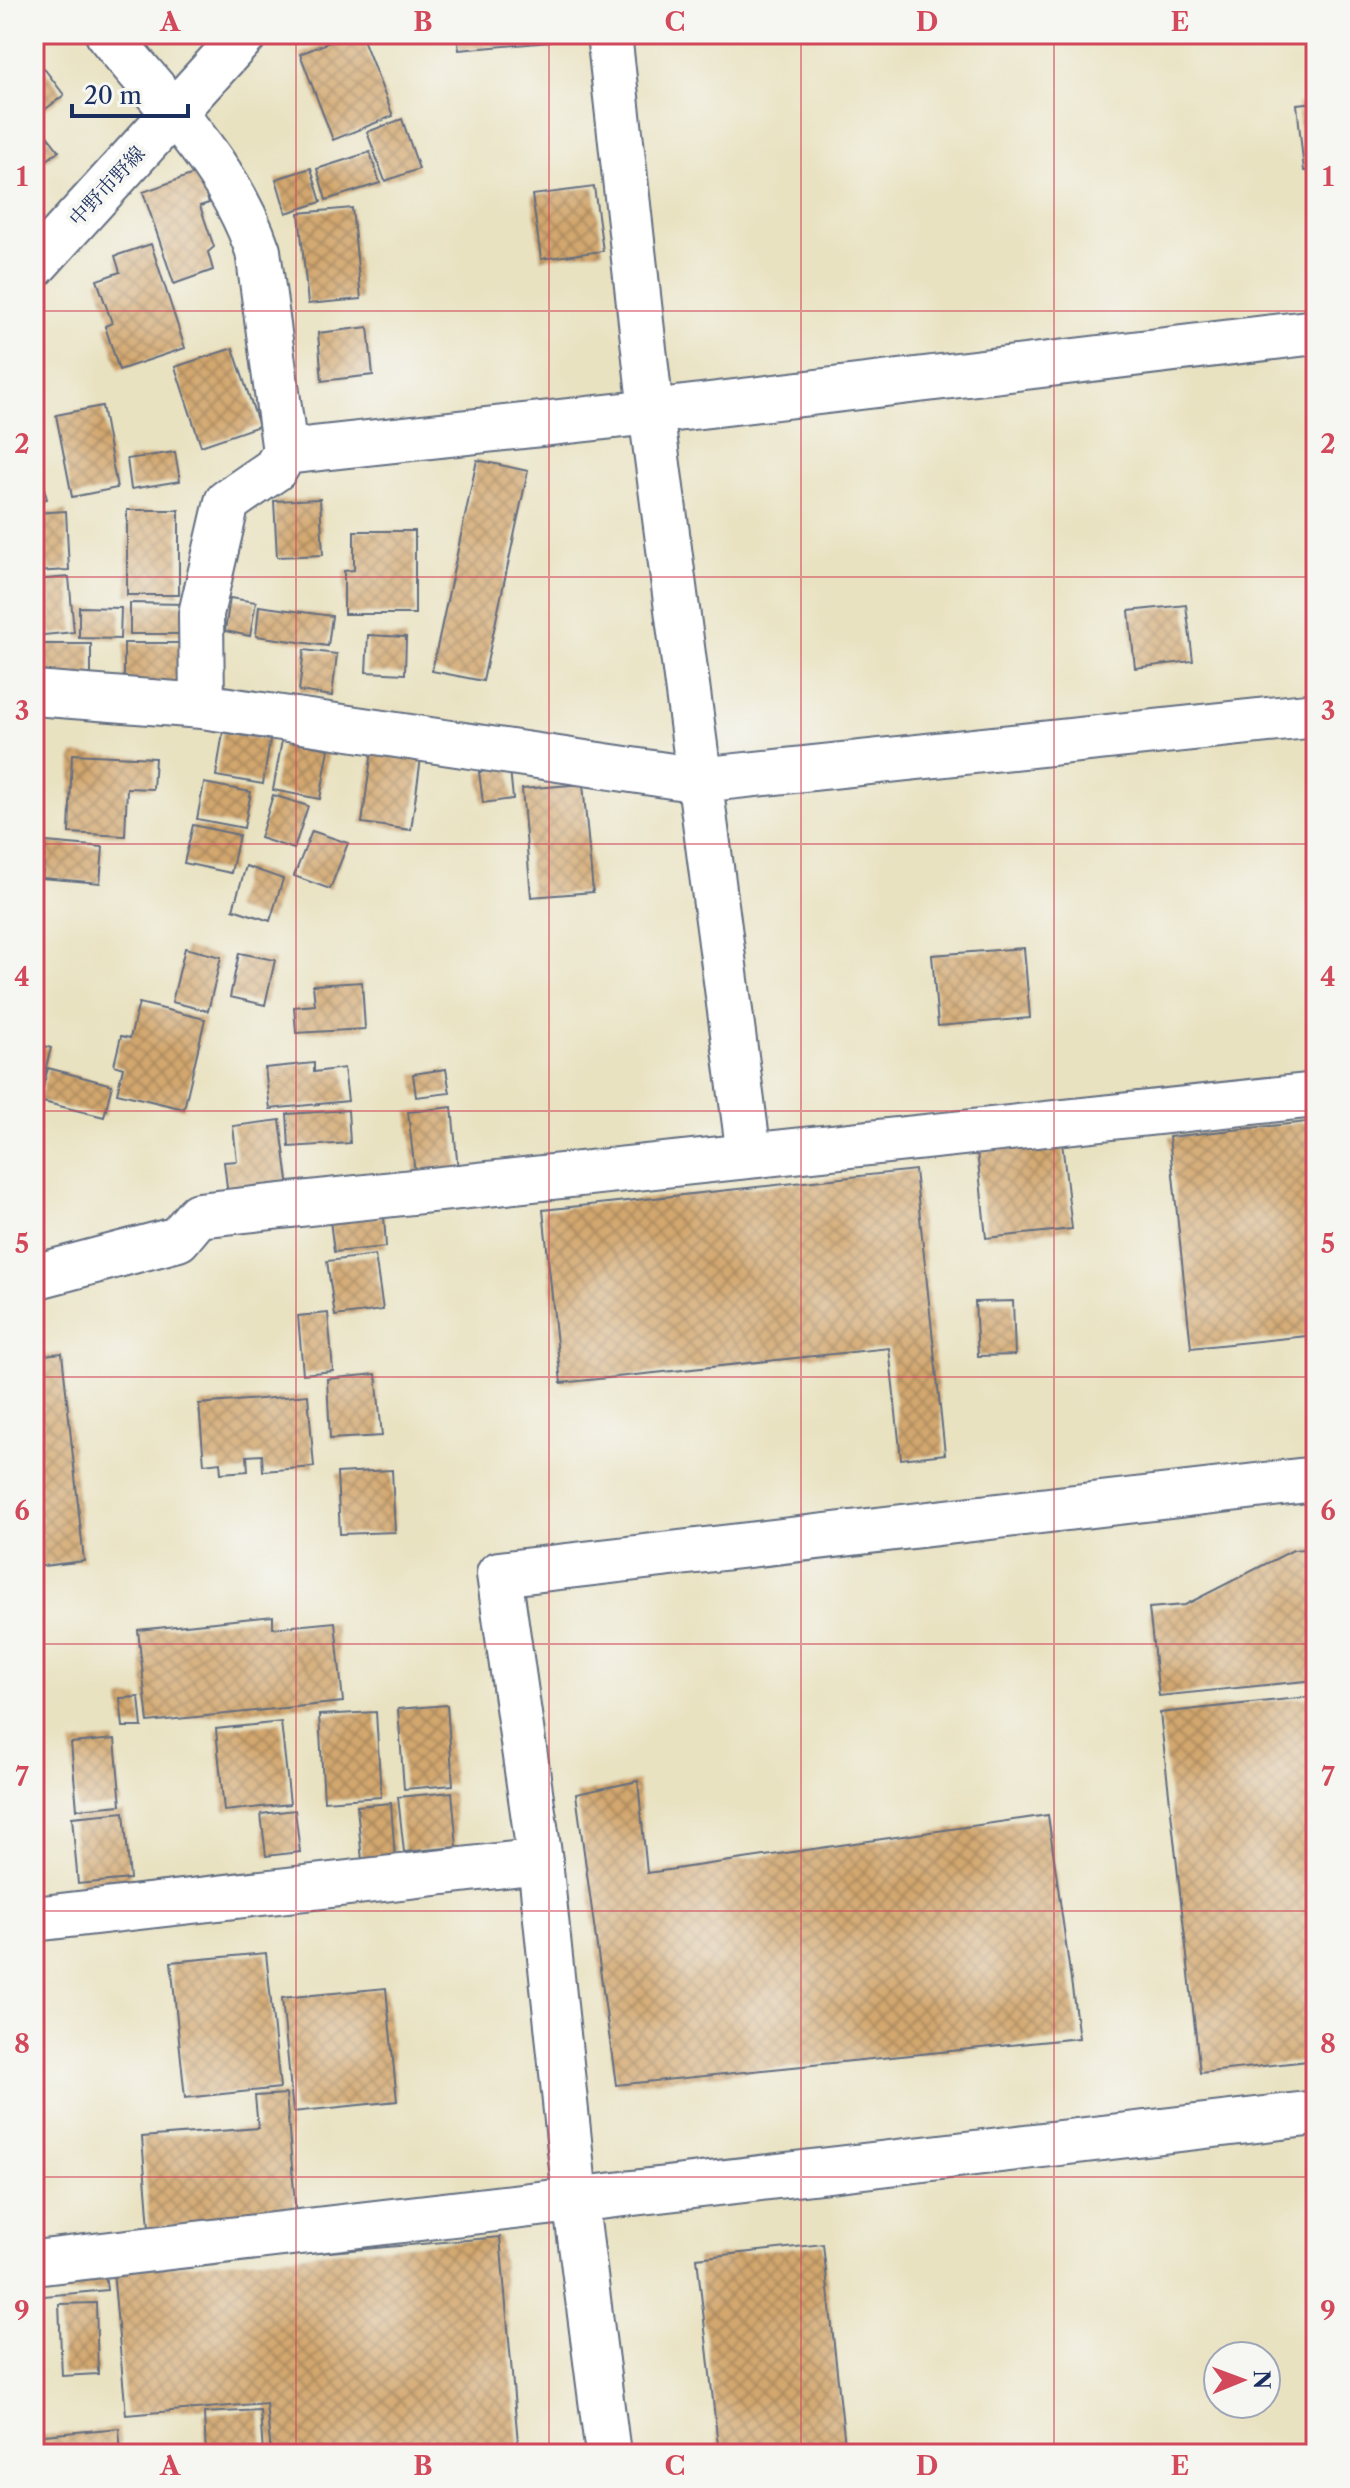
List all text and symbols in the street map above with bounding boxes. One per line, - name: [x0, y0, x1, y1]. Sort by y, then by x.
- text: A: [159, 6, 181, 38]
- text: B: [413, 6, 433, 38]
- text: C: [665, 6, 685, 38]
- text: D: [916, 6, 938, 38]
- text: E: [1171, 6, 1189, 38]
- scale bar: [72, 68, 188, 118]
- text: 20 m: [84, 81, 142, 110]
- street label: 中野市野線: [64, 141, 150, 231]
- text: 1: [16, 161, 28, 193]
- text: 1: [1322, 161, 1334, 193]
- text: 2: [14, 428, 30, 460]
- text: 2: [1320, 428, 1336, 460]
- text: 3: [15, 695, 29, 727]
- text: 3: [1321, 695, 1335, 727]
- text: 4: [14, 961, 30, 993]
- text: 4: [1320, 961, 1336, 993]
- text: 5: [15, 1228, 29, 1260]
- text: 5: [1321, 1228, 1335, 1260]
- text: 6: [14, 1495, 30, 1527]
- text: 6: [1320, 1495, 1336, 1527]
- text: 7: [15, 1761, 29, 1793]
- text: 7: [1321, 1761, 1335, 1793]
- text: 8: [14, 2028, 30, 2060]
- text: 8: [1320, 2028, 1336, 2060]
- text: 9: [14, 2295, 30, 2327]
- text: 9: [1320, 2295, 1336, 2327]
- north arrow: [1202, 2340, 1282, 2420]
- text: N: [1248, 2370, 1275, 2389]
- text: A: [159, 2450, 181, 2482]
- text: B: [413, 2450, 433, 2482]
- text: C: [665, 2450, 685, 2482]
- text: D: [916, 2450, 938, 2482]
- text: E: [1171, 2450, 1189, 2482]

